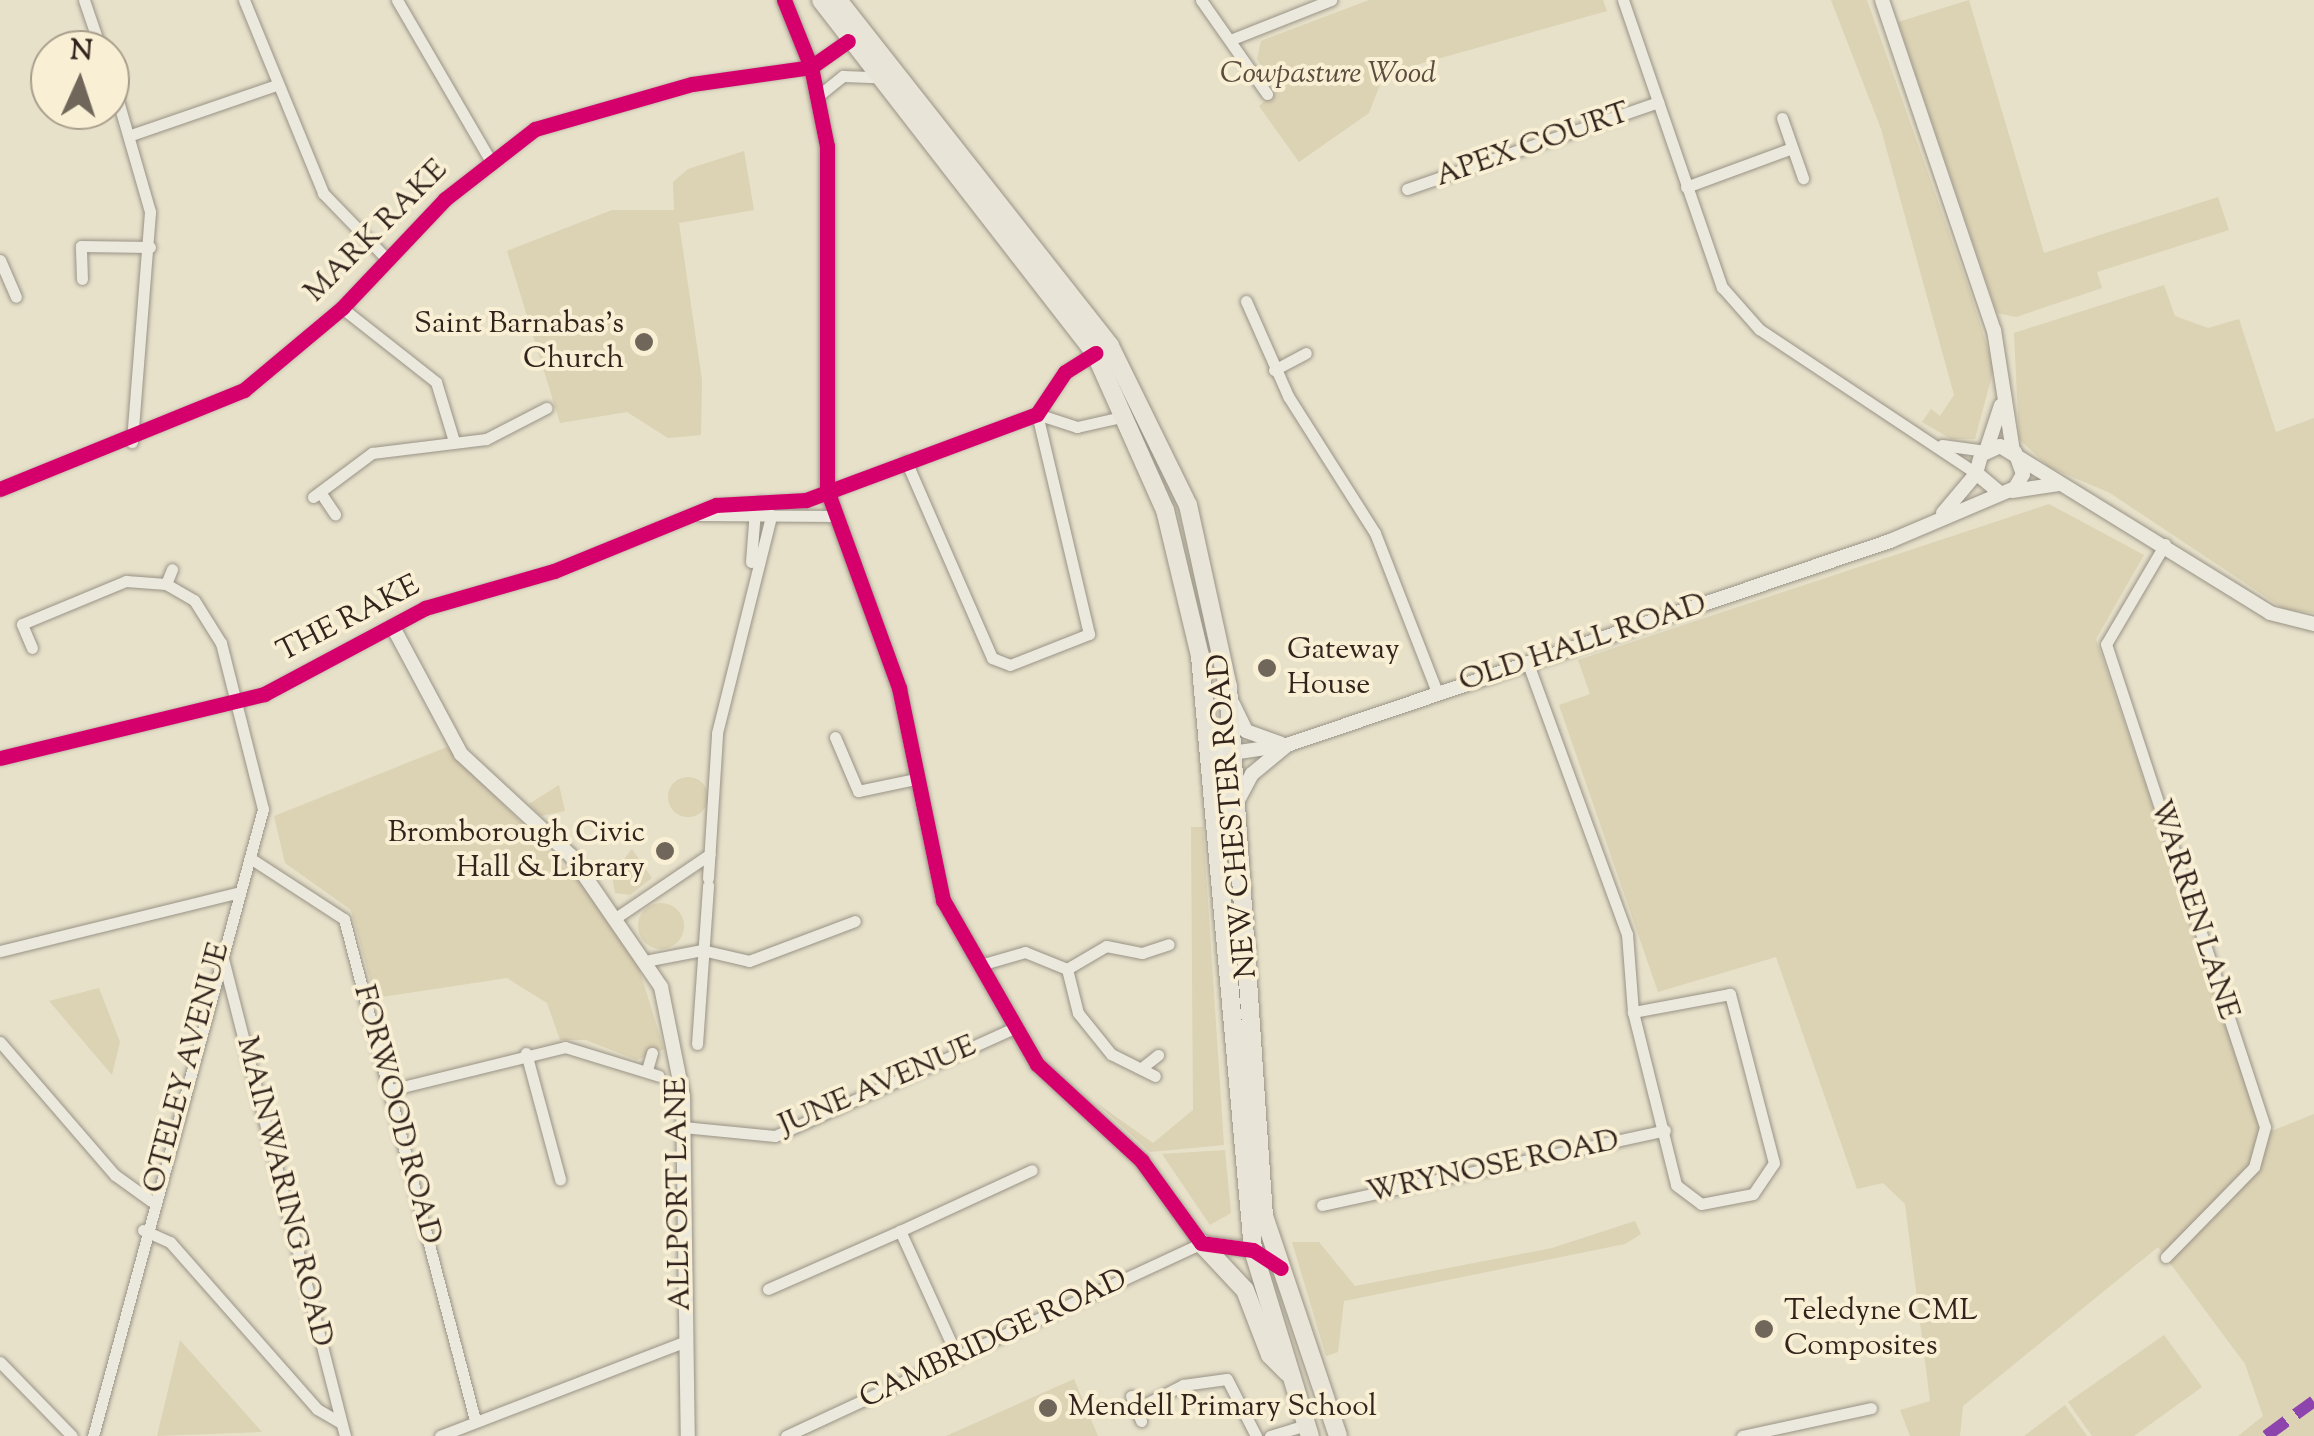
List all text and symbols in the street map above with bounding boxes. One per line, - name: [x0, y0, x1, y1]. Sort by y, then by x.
- north arrow: [30, 30, 130, 130]
- text: N: [69, 31, 94, 73]
- park label: Cowpasture Wood: [1220, 57, 1436, 93]
- street label: APEX COURT: [1431, 96, 1635, 196]
- street label: MARK RAKE: [298, 153, 456, 311]
- place label: Saint Barnabas's Church: [414, 307, 624, 378]
- marker: Saint Barnabas's Church: [633, 331, 655, 353]
- street label: THE RAKE: [272, 569, 426, 671]
- street label: OLD HALL ROAD: [1455, 587, 1711, 701]
- place label: Gateway House: [1287, 633, 1400, 704]
- street label: NEW CHESTER ROAD: [1202, 652, 1266, 980]
- marker: Gateway House: [1256, 657, 1278, 679]
- street label: WARREN LANE: [2140, 795, 2246, 1025]
- place label: Bromborough Civic Hall & Library: [388, 816, 645, 886]
- marker: Bromborough Civic Hall & Library: [654, 840, 676, 862]
- street label: OTELEY AVENUE: [137, 939, 239, 1197]
- street label: FORWOOD ROAD: [344, 981, 448, 1249]
- street label: JUNE AVENUE: [774, 1029, 982, 1145]
- street label: MAINWARING ROAD: [227, 1033, 339, 1351]
- street label: ALLPORT LANE: [660, 1077, 700, 1311]
- street label: WRYNOSE ROAD: [1364, 1124, 1622, 1212]
- street label: CAMBRIDGE ROAD: [855, 1262, 1133, 1418]
- place label: Teledyne CML Composites: [1784, 1294, 1978, 1364]
- marker: Teledyne CML Composites: [1753, 1318, 1775, 1340]
- place label: Mendell Primary School: [1068, 1390, 1377, 1426]
- marker: Mendell Primary School: [1037, 1397, 1059, 1419]

